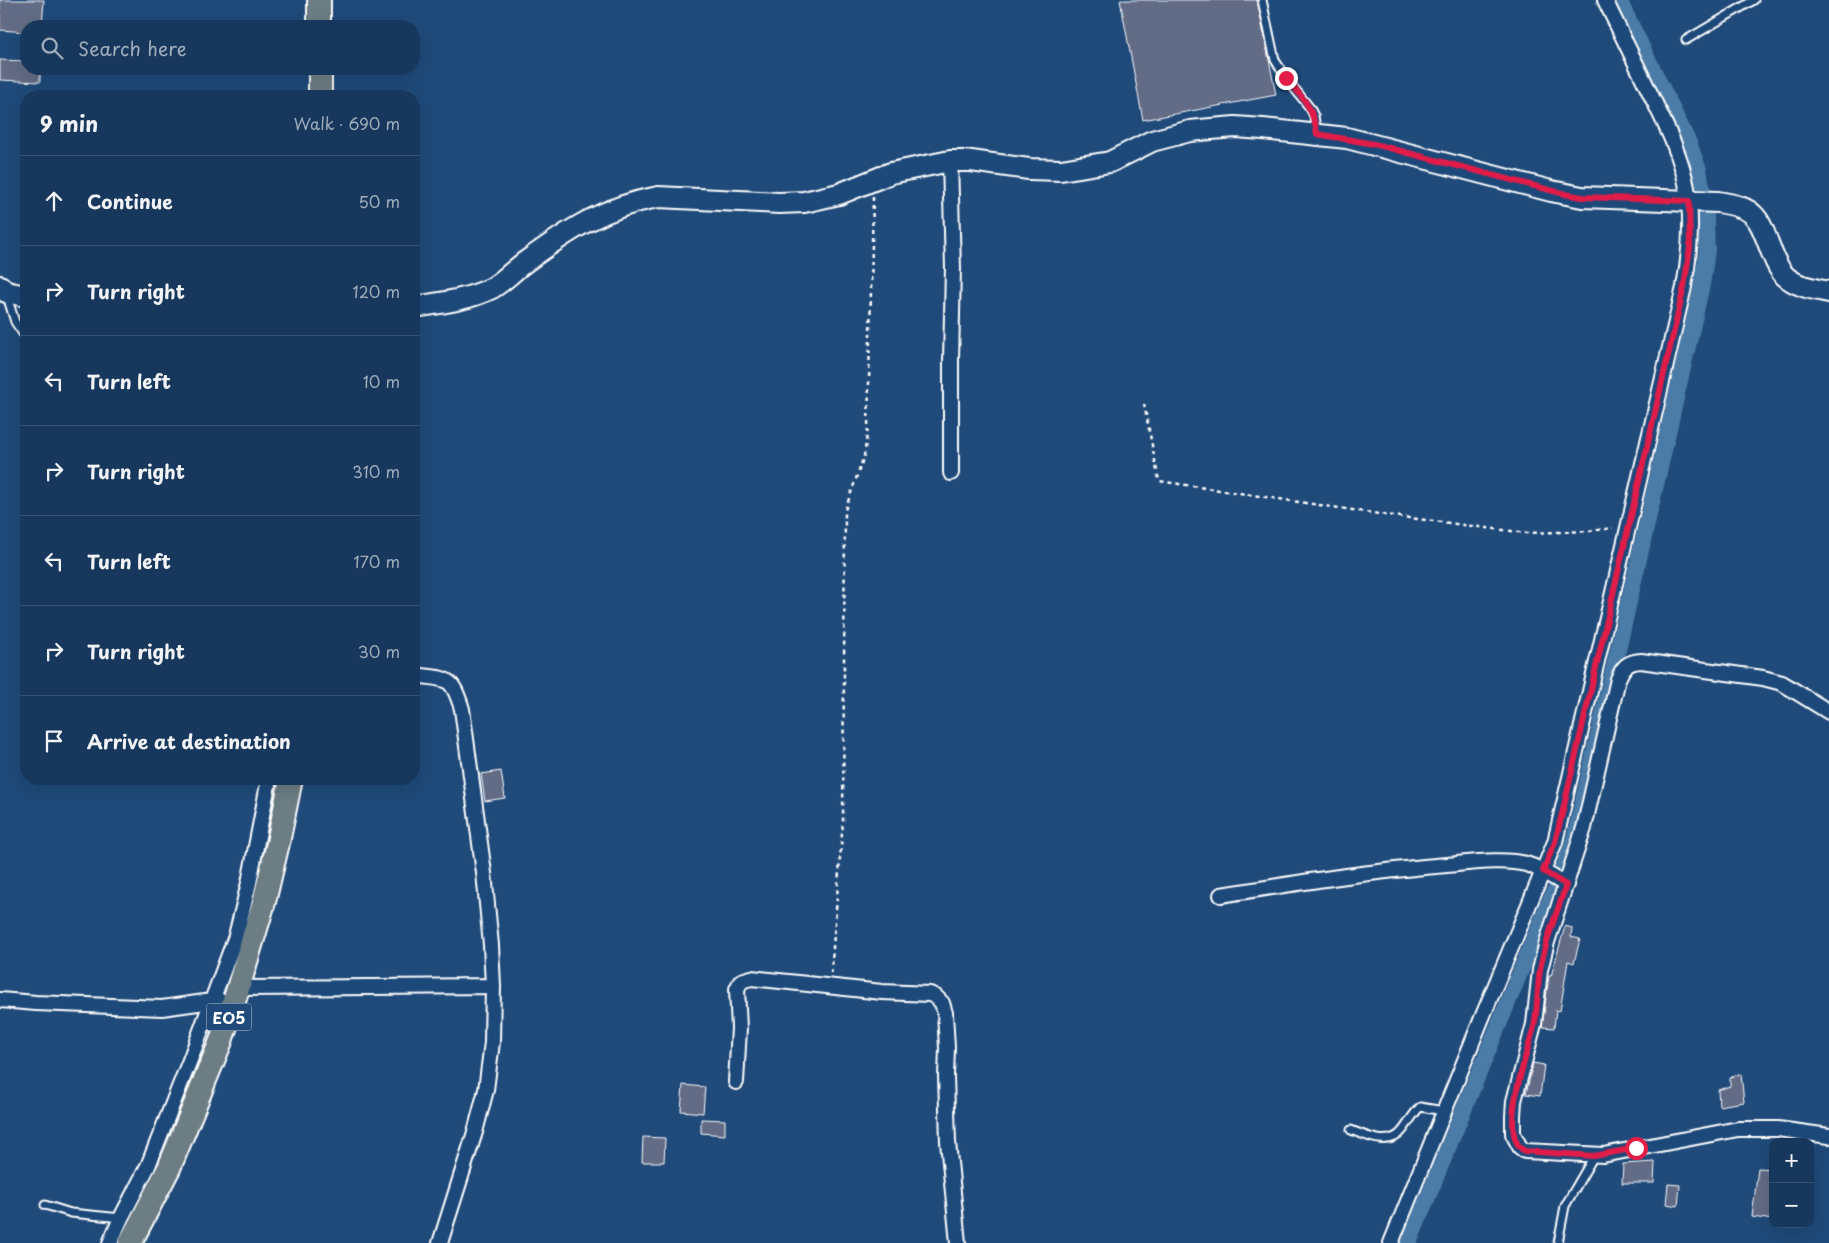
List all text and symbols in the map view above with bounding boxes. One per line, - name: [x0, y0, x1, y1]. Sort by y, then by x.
- search box: [20, 20, 420, 75]
- icon: search: [38, 34, 66, 62]
- text: Search here: [78, 34, 187, 62]
- route end: [1275, 67, 1298, 90]
- text: 9 min: [40, 107, 98, 139]
- text: Walk · 690 m: [294, 111, 400, 135]
- icon: ahead: [40, 187, 68, 215]
- text: Continue: [87, 187, 173, 215]
- text: 50 m: [359, 189, 400, 213]
- icon: right: [40, 277, 68, 305]
- text: Turn right: [87, 277, 185, 305]
- text: 120 m: [353, 279, 400, 303]
- icon: left: [40, 367, 68, 395]
- text: Turn left: [87, 367, 171, 395]
- text: 10 m: [363, 369, 400, 393]
- icon: right: [40, 457, 68, 485]
- text: Turn right: [87, 457, 185, 485]
- text: 310 m: [352, 459, 400, 483]
- icon: left: [40, 547, 68, 575]
- text: Turn left: [87, 547, 171, 575]
- text: 170 m: [354, 549, 400, 573]
- icon: right: [40, 637, 68, 665]
- text: Turn right: [87, 637, 185, 665]
- text: 30 m: [358, 639, 400, 663]
- icon: arrive: [40, 727, 68, 755]
- text: Arrive at destination: [87, 727, 291, 755]
- road number: ΕΟ5: [206, 1004, 252, 1030]
- route start: [1625, 1137, 1648, 1160]
- map controls: [1769, 1138, 1814, 1228]
- button: +: [1769, 1138, 1814, 1183]
- button: −: [1769, 1183, 1814, 1228]

